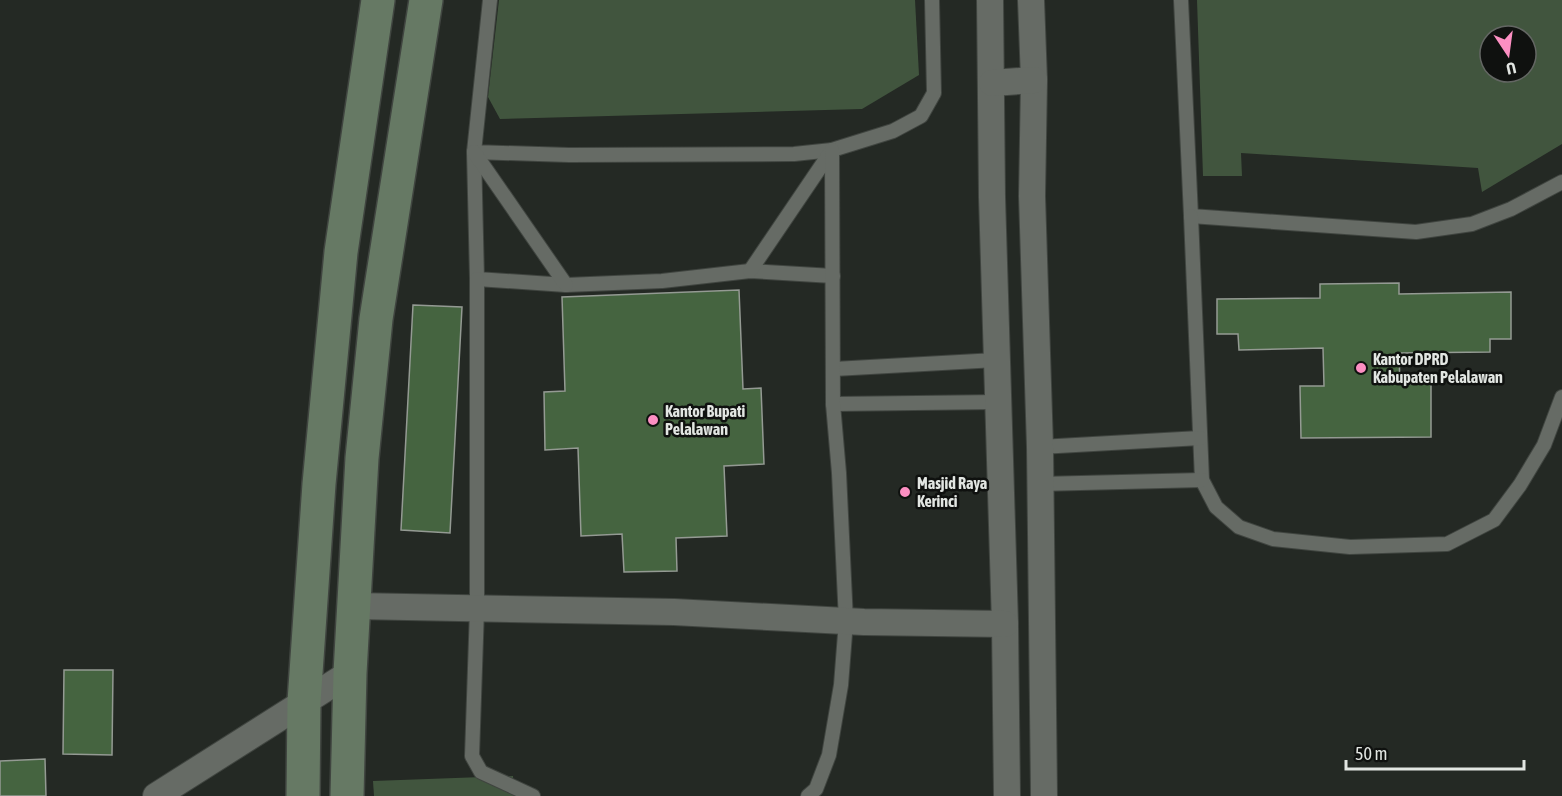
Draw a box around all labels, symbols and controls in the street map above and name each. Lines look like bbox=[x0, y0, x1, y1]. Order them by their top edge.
north arrow bbox=[1478, 24, 1538, 84]
text: U bbox=[1505, 59, 1518, 78]
place label: Kantor DPRD Kabupaten Pelalawan bbox=[1373, 350, 1503, 386]
marker: Kantor DPRD Kabupaten Pelalawan bbox=[1354, 361, 1368, 375]
place label: Kantor Bupati Pelalawan bbox=[665, 402, 746, 438]
marker: Kantor Bupati Pelalawan bbox=[646, 413, 660, 427]
place label: Masjid Raya Kerinci bbox=[917, 474, 987, 510]
marker: Masjid Raya Kerinci bbox=[898, 485, 912, 499]
scale bar bbox=[1346, 733, 1524, 771]
text: 50 m bbox=[1355, 743, 1387, 764]

